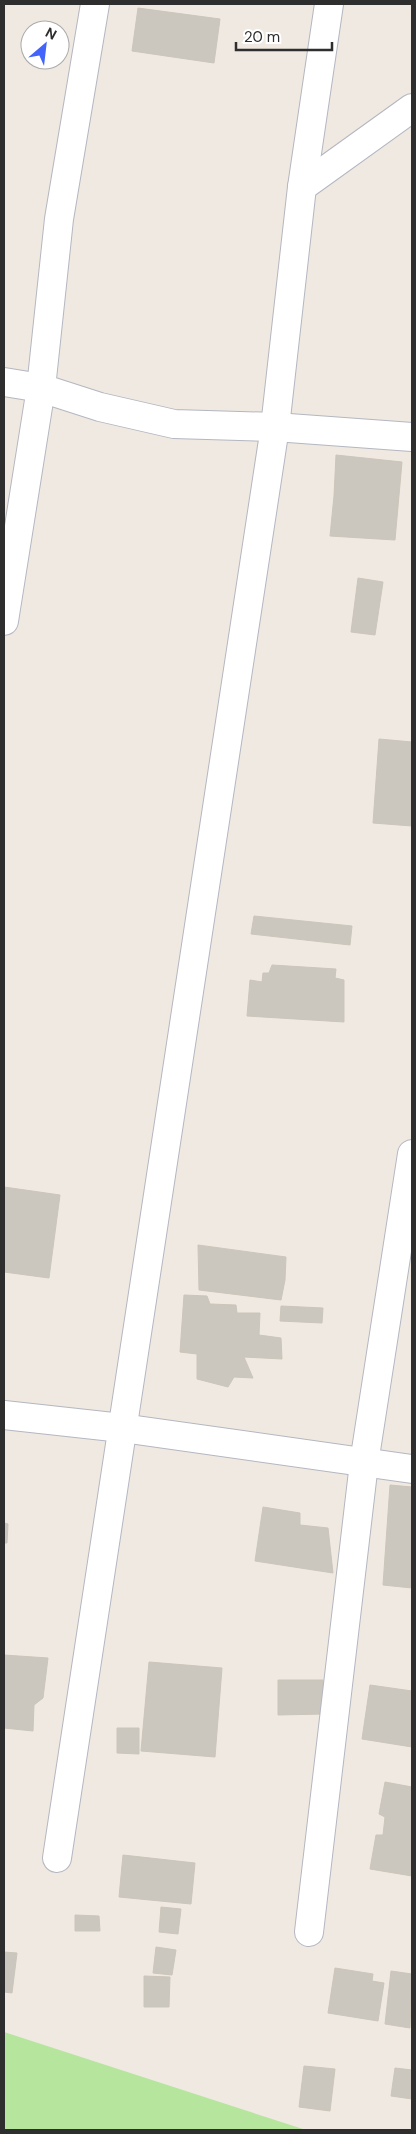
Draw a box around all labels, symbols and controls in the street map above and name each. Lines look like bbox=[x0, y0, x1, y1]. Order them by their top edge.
north arrow bbox=[20, 20, 70, 70]
scale bar bbox=[236, 20, 332, 52]
text: N bbox=[42, 23, 60, 44]
text: 20 m bbox=[244, 27, 280, 47]

